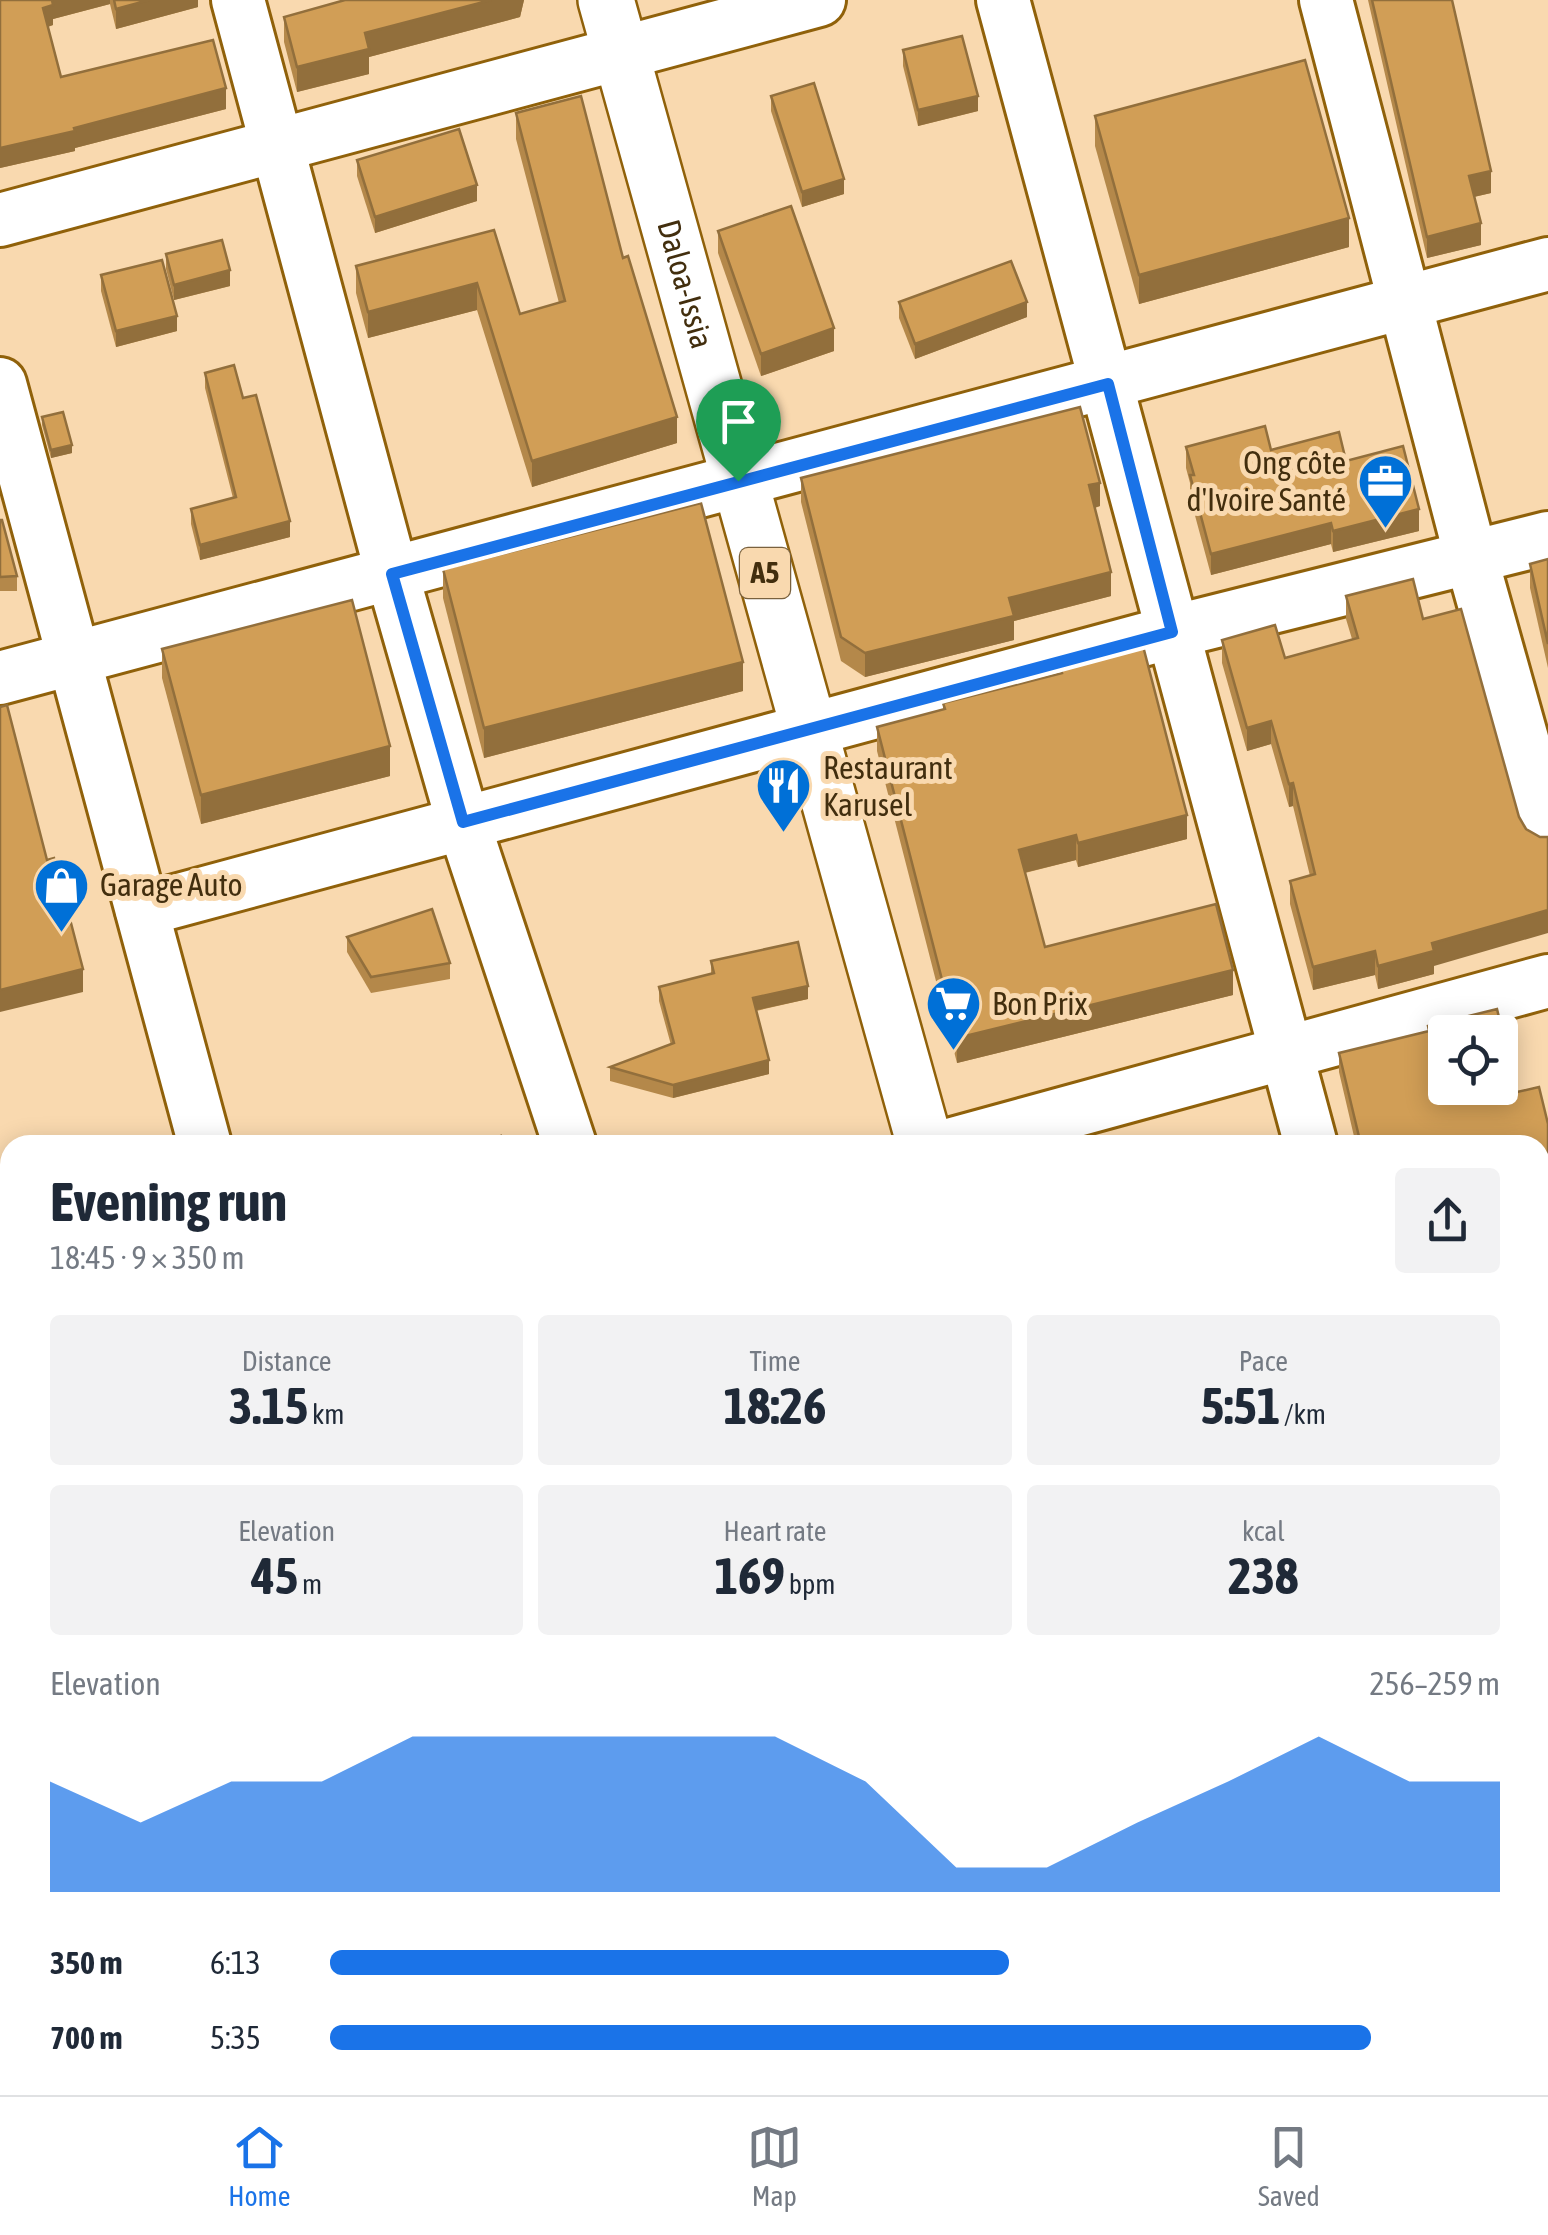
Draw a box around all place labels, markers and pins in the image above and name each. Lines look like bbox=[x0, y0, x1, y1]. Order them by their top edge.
pin bbox=[696, 379, 781, 482]
place label: Ong côte d'Ivoire Santé bbox=[1187, 444, 1346, 518]
office icon: Ong côte d'Ivoire Santé bbox=[1355, 451, 1415, 530]
place label: Restaurant Karusel bbox=[823, 749, 953, 823]
restaurant icon: Restaurant Karusel bbox=[754, 756, 814, 835]
shop icon: Garage Auto bbox=[31, 855, 91, 934]
place label: Garage Auto bbox=[100, 866, 243, 903]
supermarket icon: Bon Prix bbox=[923, 974, 983, 1053]
place label: Bon Prix bbox=[992, 985, 1088, 1022]

